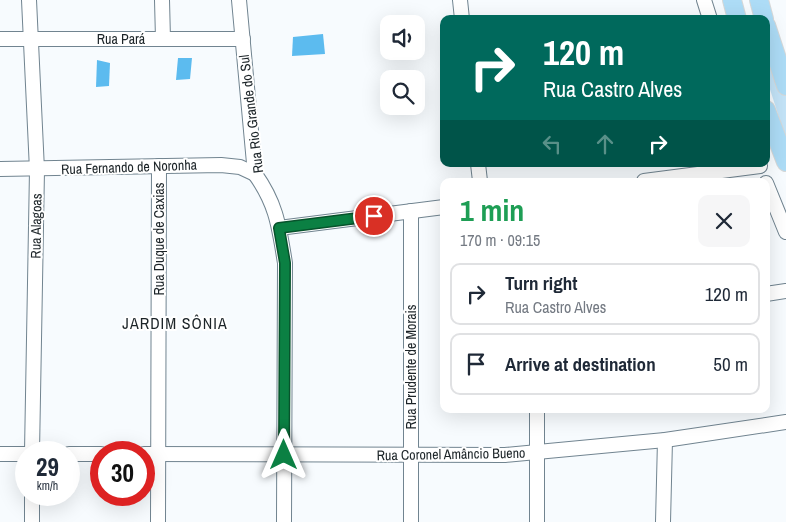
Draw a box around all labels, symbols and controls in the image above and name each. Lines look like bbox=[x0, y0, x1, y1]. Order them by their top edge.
map controls bbox=[380, 15, 425, 115]
button: sound bbox=[380, 15, 425, 60]
text: 120 m bbox=[543, 29, 624, 76]
street label: Rua Pará bbox=[97, 30, 146, 48]
icon: right bbox=[460, 35, 525, 100]
street label: Rua Rio Grande do Sul bbox=[235, 54, 267, 174]
button: search bbox=[380, 70, 425, 115]
text: Rua Castro Alves bbox=[543, 74, 682, 104]
icon: left bbox=[538, 130, 566, 158]
icon: ahead bbox=[591, 130, 619, 158]
icon: right bbox=[644, 130, 672, 158]
street label: Rua Fernando de Noronha bbox=[61, 156, 198, 178]
street label: Rua Duque de Caxias bbox=[150, 182, 168, 295]
text: 1 min bbox=[460, 190, 524, 230]
street label: Rua Alagoas bbox=[26, 193, 46, 259]
pin bbox=[353, 195, 395, 237]
button: close bbox=[698, 195, 750, 247]
icon: arrive bbox=[360, 202, 388, 230]
text: 170 m · 09:15 bbox=[460, 229, 540, 251]
text: Turn right bbox=[505, 270, 577, 296]
icon: right bbox=[462, 280, 490, 308]
text: 120 m bbox=[705, 281, 748, 307]
text: Rua Castro Alves bbox=[505, 296, 606, 318]
street label: Rua Prudente de Morais bbox=[402, 304, 420, 430]
district label: JARDIM SÔNIA bbox=[122, 312, 228, 334]
icon: arrive bbox=[462, 350, 490, 378]
text: Arrive at destination bbox=[505, 351, 656, 377]
text: 50 m bbox=[713, 351, 748, 377]
position arrow bbox=[257, 428, 309, 480]
speed limit sign: 30 bbox=[90, 441, 155, 506]
street label: Rua Coronel Amâncio Bueno bbox=[377, 444, 525, 464]
text: 29 bbox=[36, 450, 59, 484]
text: km/h bbox=[37, 478, 58, 494]

